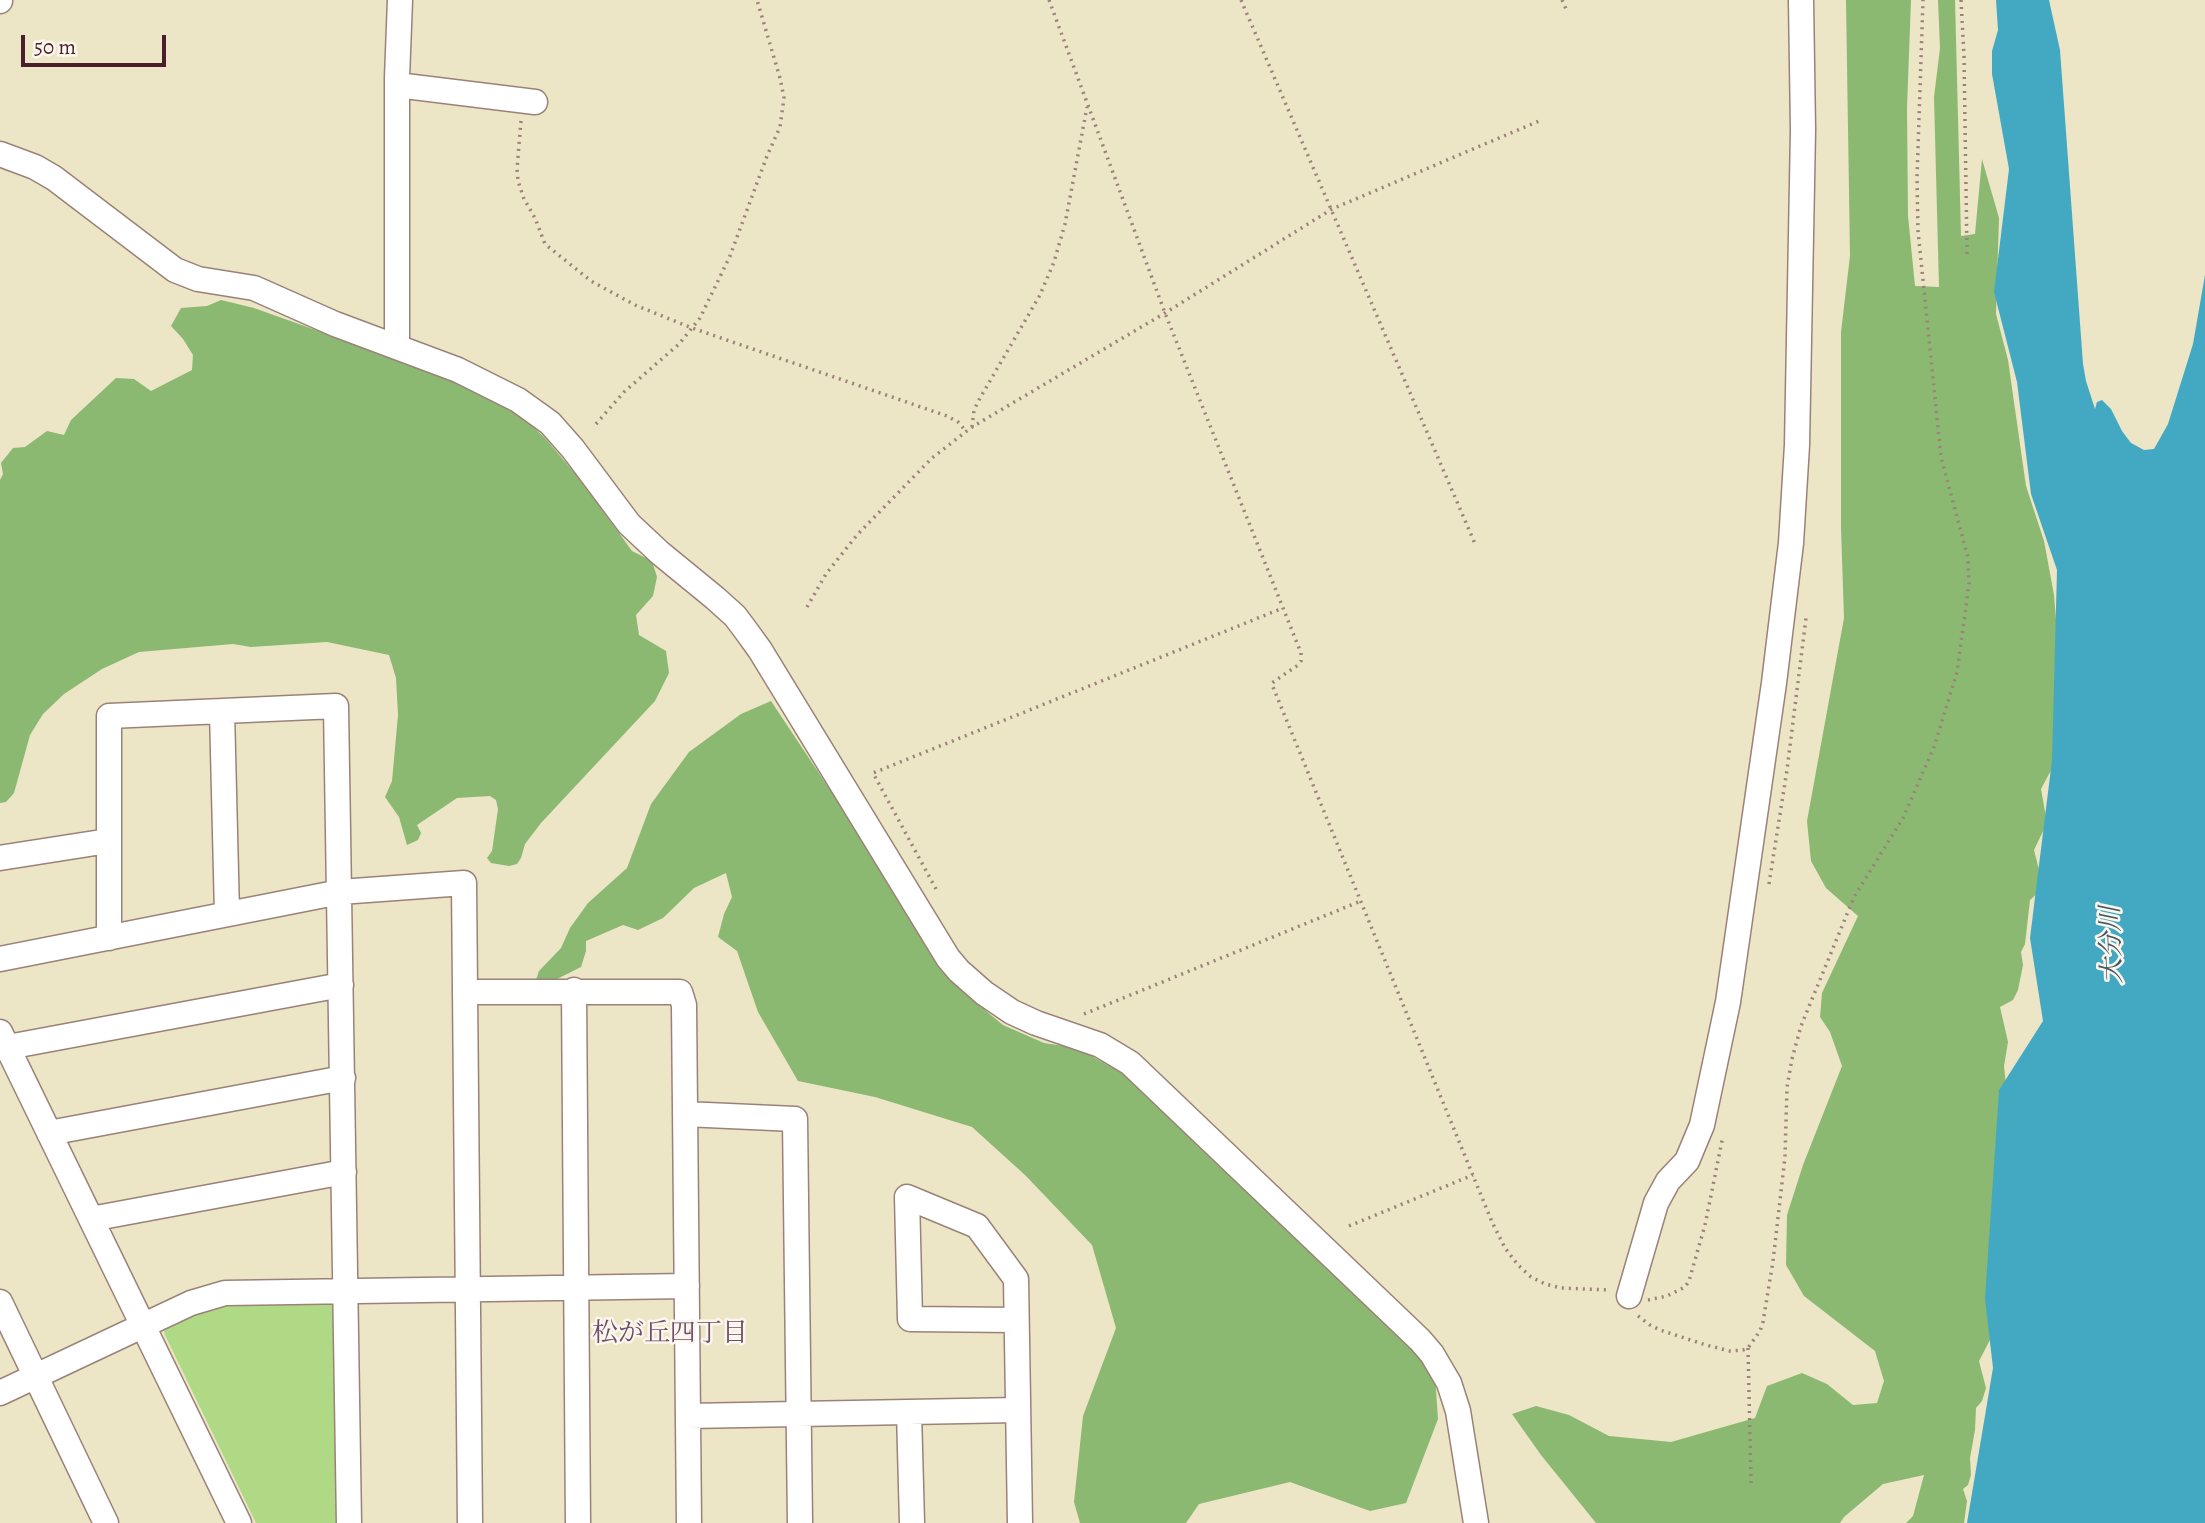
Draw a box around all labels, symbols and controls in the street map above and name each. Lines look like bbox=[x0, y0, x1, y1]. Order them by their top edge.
scale bar bbox=[24, 21, 170, 65]
text: 50 m bbox=[34, 33, 76, 61]
water label: 大分川 bbox=[2096, 905, 2130, 985]
district label: 松が丘四丁目 bbox=[592, 1319, 748, 1351]

